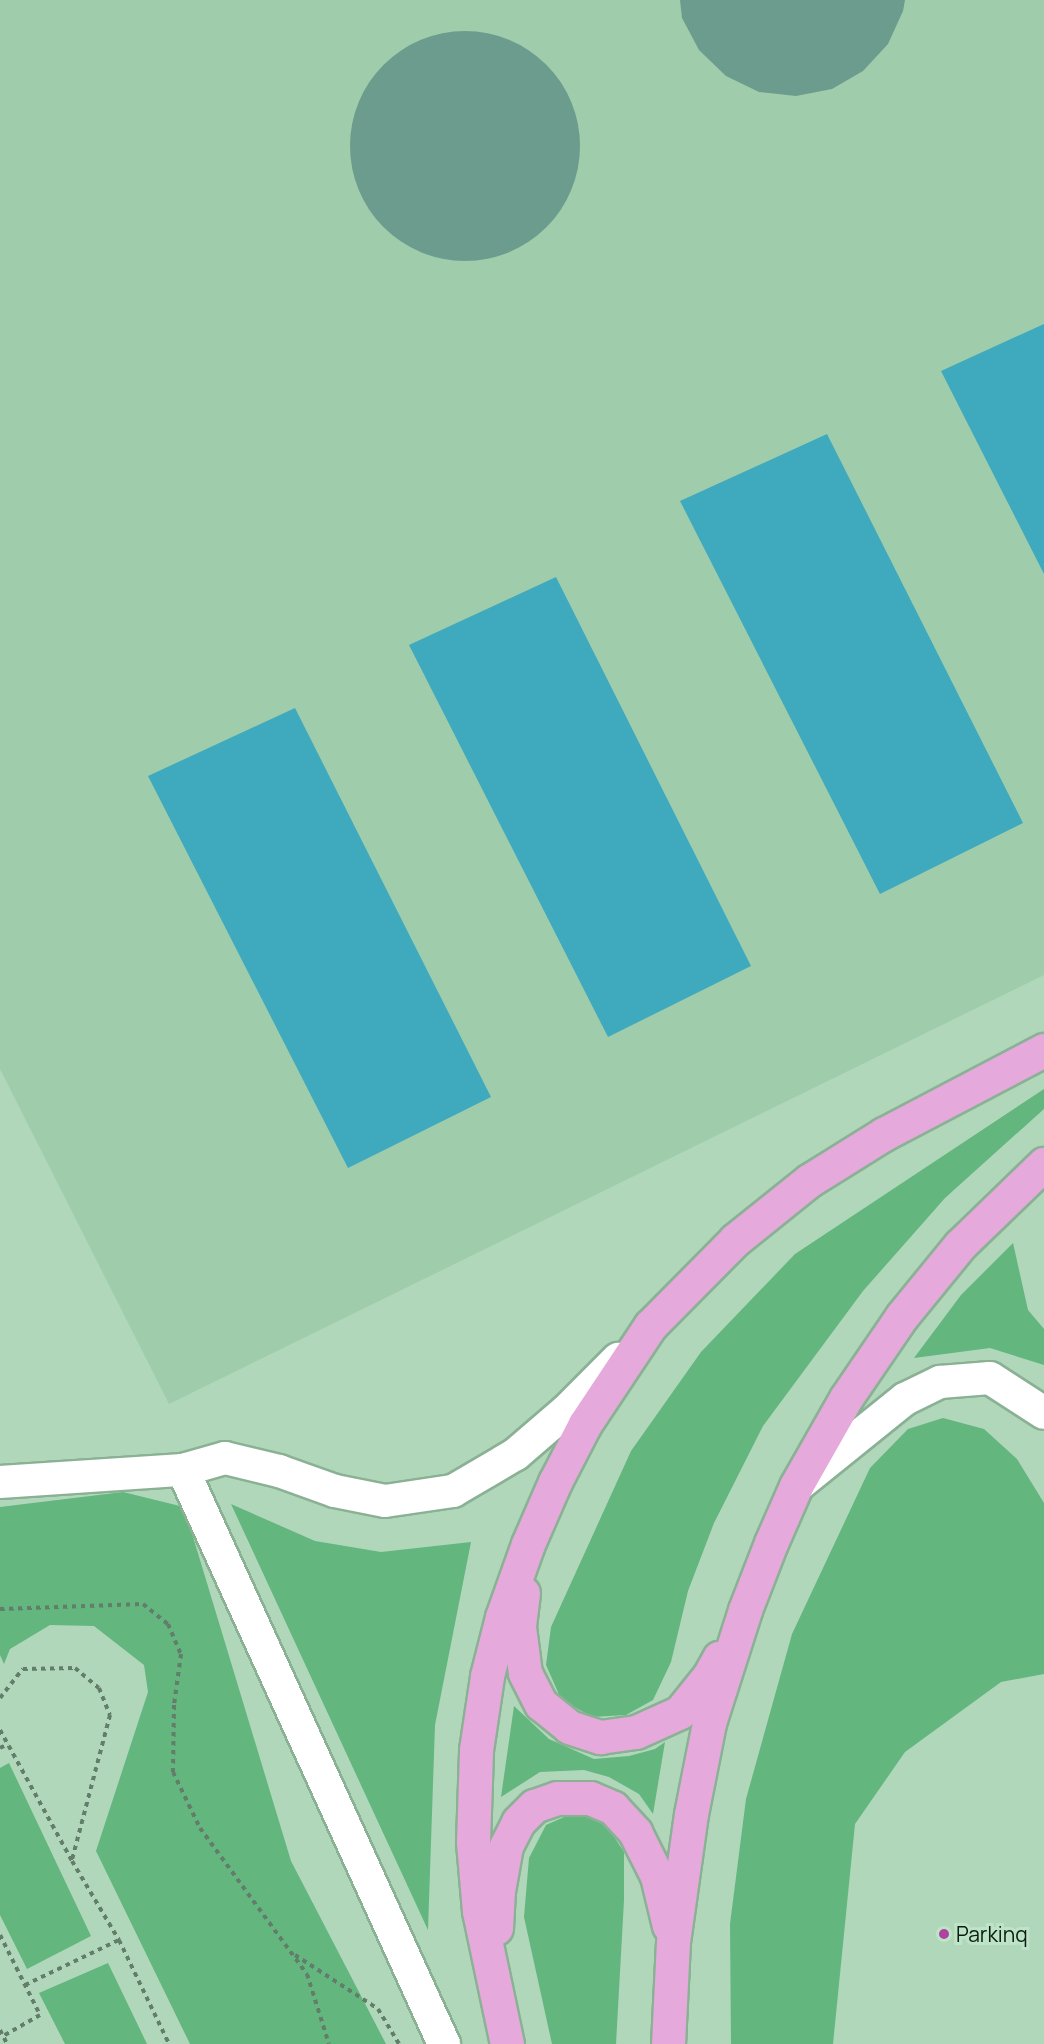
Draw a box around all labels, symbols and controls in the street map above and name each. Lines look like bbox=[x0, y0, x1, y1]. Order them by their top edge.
place label: Parkinq bbox=[956, 1921, 1028, 1947]
marker: Parkinq bbox=[937, 1927, 951, 1941]

